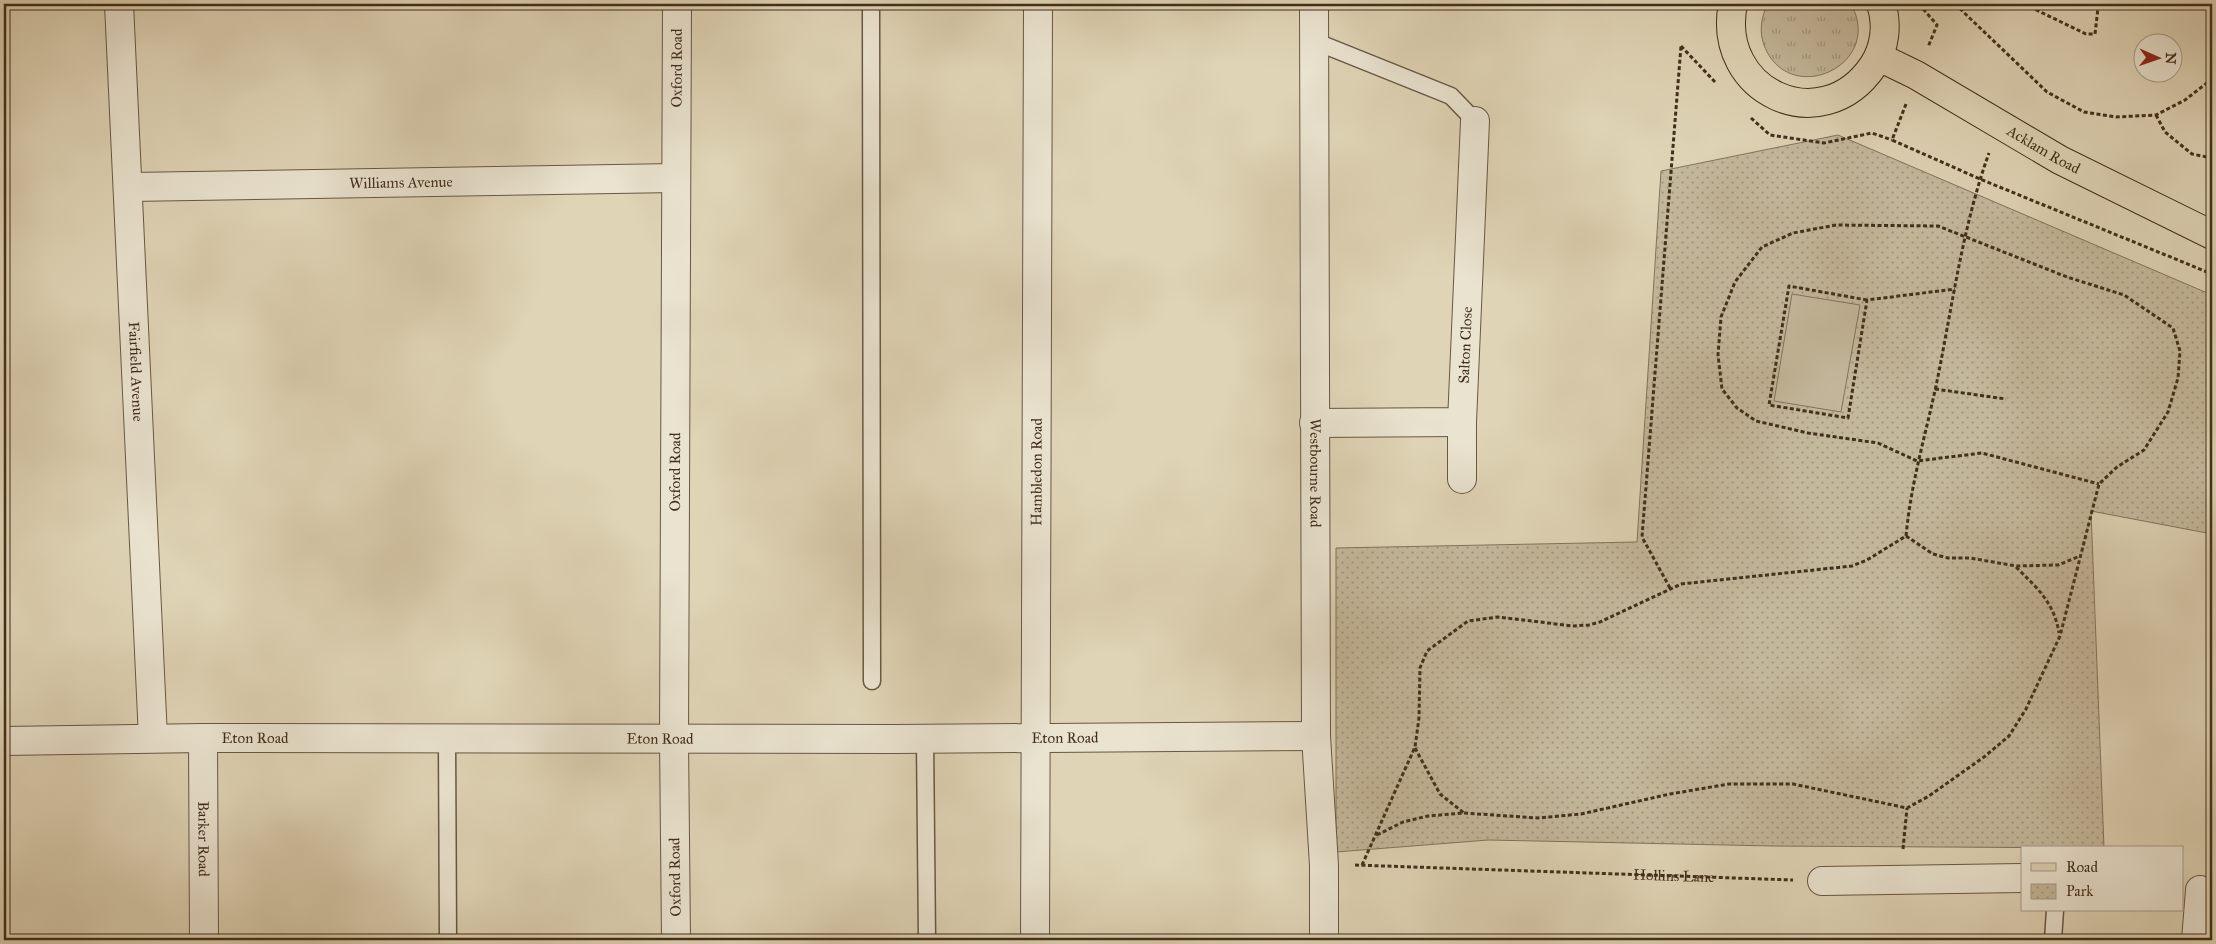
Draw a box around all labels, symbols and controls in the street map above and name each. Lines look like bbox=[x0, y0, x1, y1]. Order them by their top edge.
street label: Oxford Road bbox=[668, 28, 686, 108]
north arrow bbox=[2134, 32, 2184, 82]
text: N bbox=[2162, 52, 2179, 65]
street label: Acklam Road bbox=[2003, 121, 2084, 178]
street label: Williams Avenue bbox=[349, 173, 453, 192]
street label: Salton Close bbox=[1455, 306, 1476, 384]
street label: Fairfield Avenue bbox=[125, 321, 147, 422]
street label: Hambledon Road bbox=[1027, 418, 1046, 526]
street label: Westbourne Road bbox=[1306, 419, 1324, 528]
street label: Oxford Road bbox=[666, 432, 684, 512]
street label: Eton Road bbox=[221, 729, 289, 747]
street label: Eton Road bbox=[1031, 729, 1099, 747]
street label: Eton Road bbox=[626, 730, 694, 748]
street label: Barker Road bbox=[194, 801, 213, 877]
street label: Oxford Road bbox=[665, 837, 685, 917]
legend bbox=[2021, 846, 2184, 912]
text: Road bbox=[2066, 858, 2098, 876]
street label: Hollins Lane bbox=[1633, 866, 1715, 886]
text: Park bbox=[2066, 882, 2093, 900]

